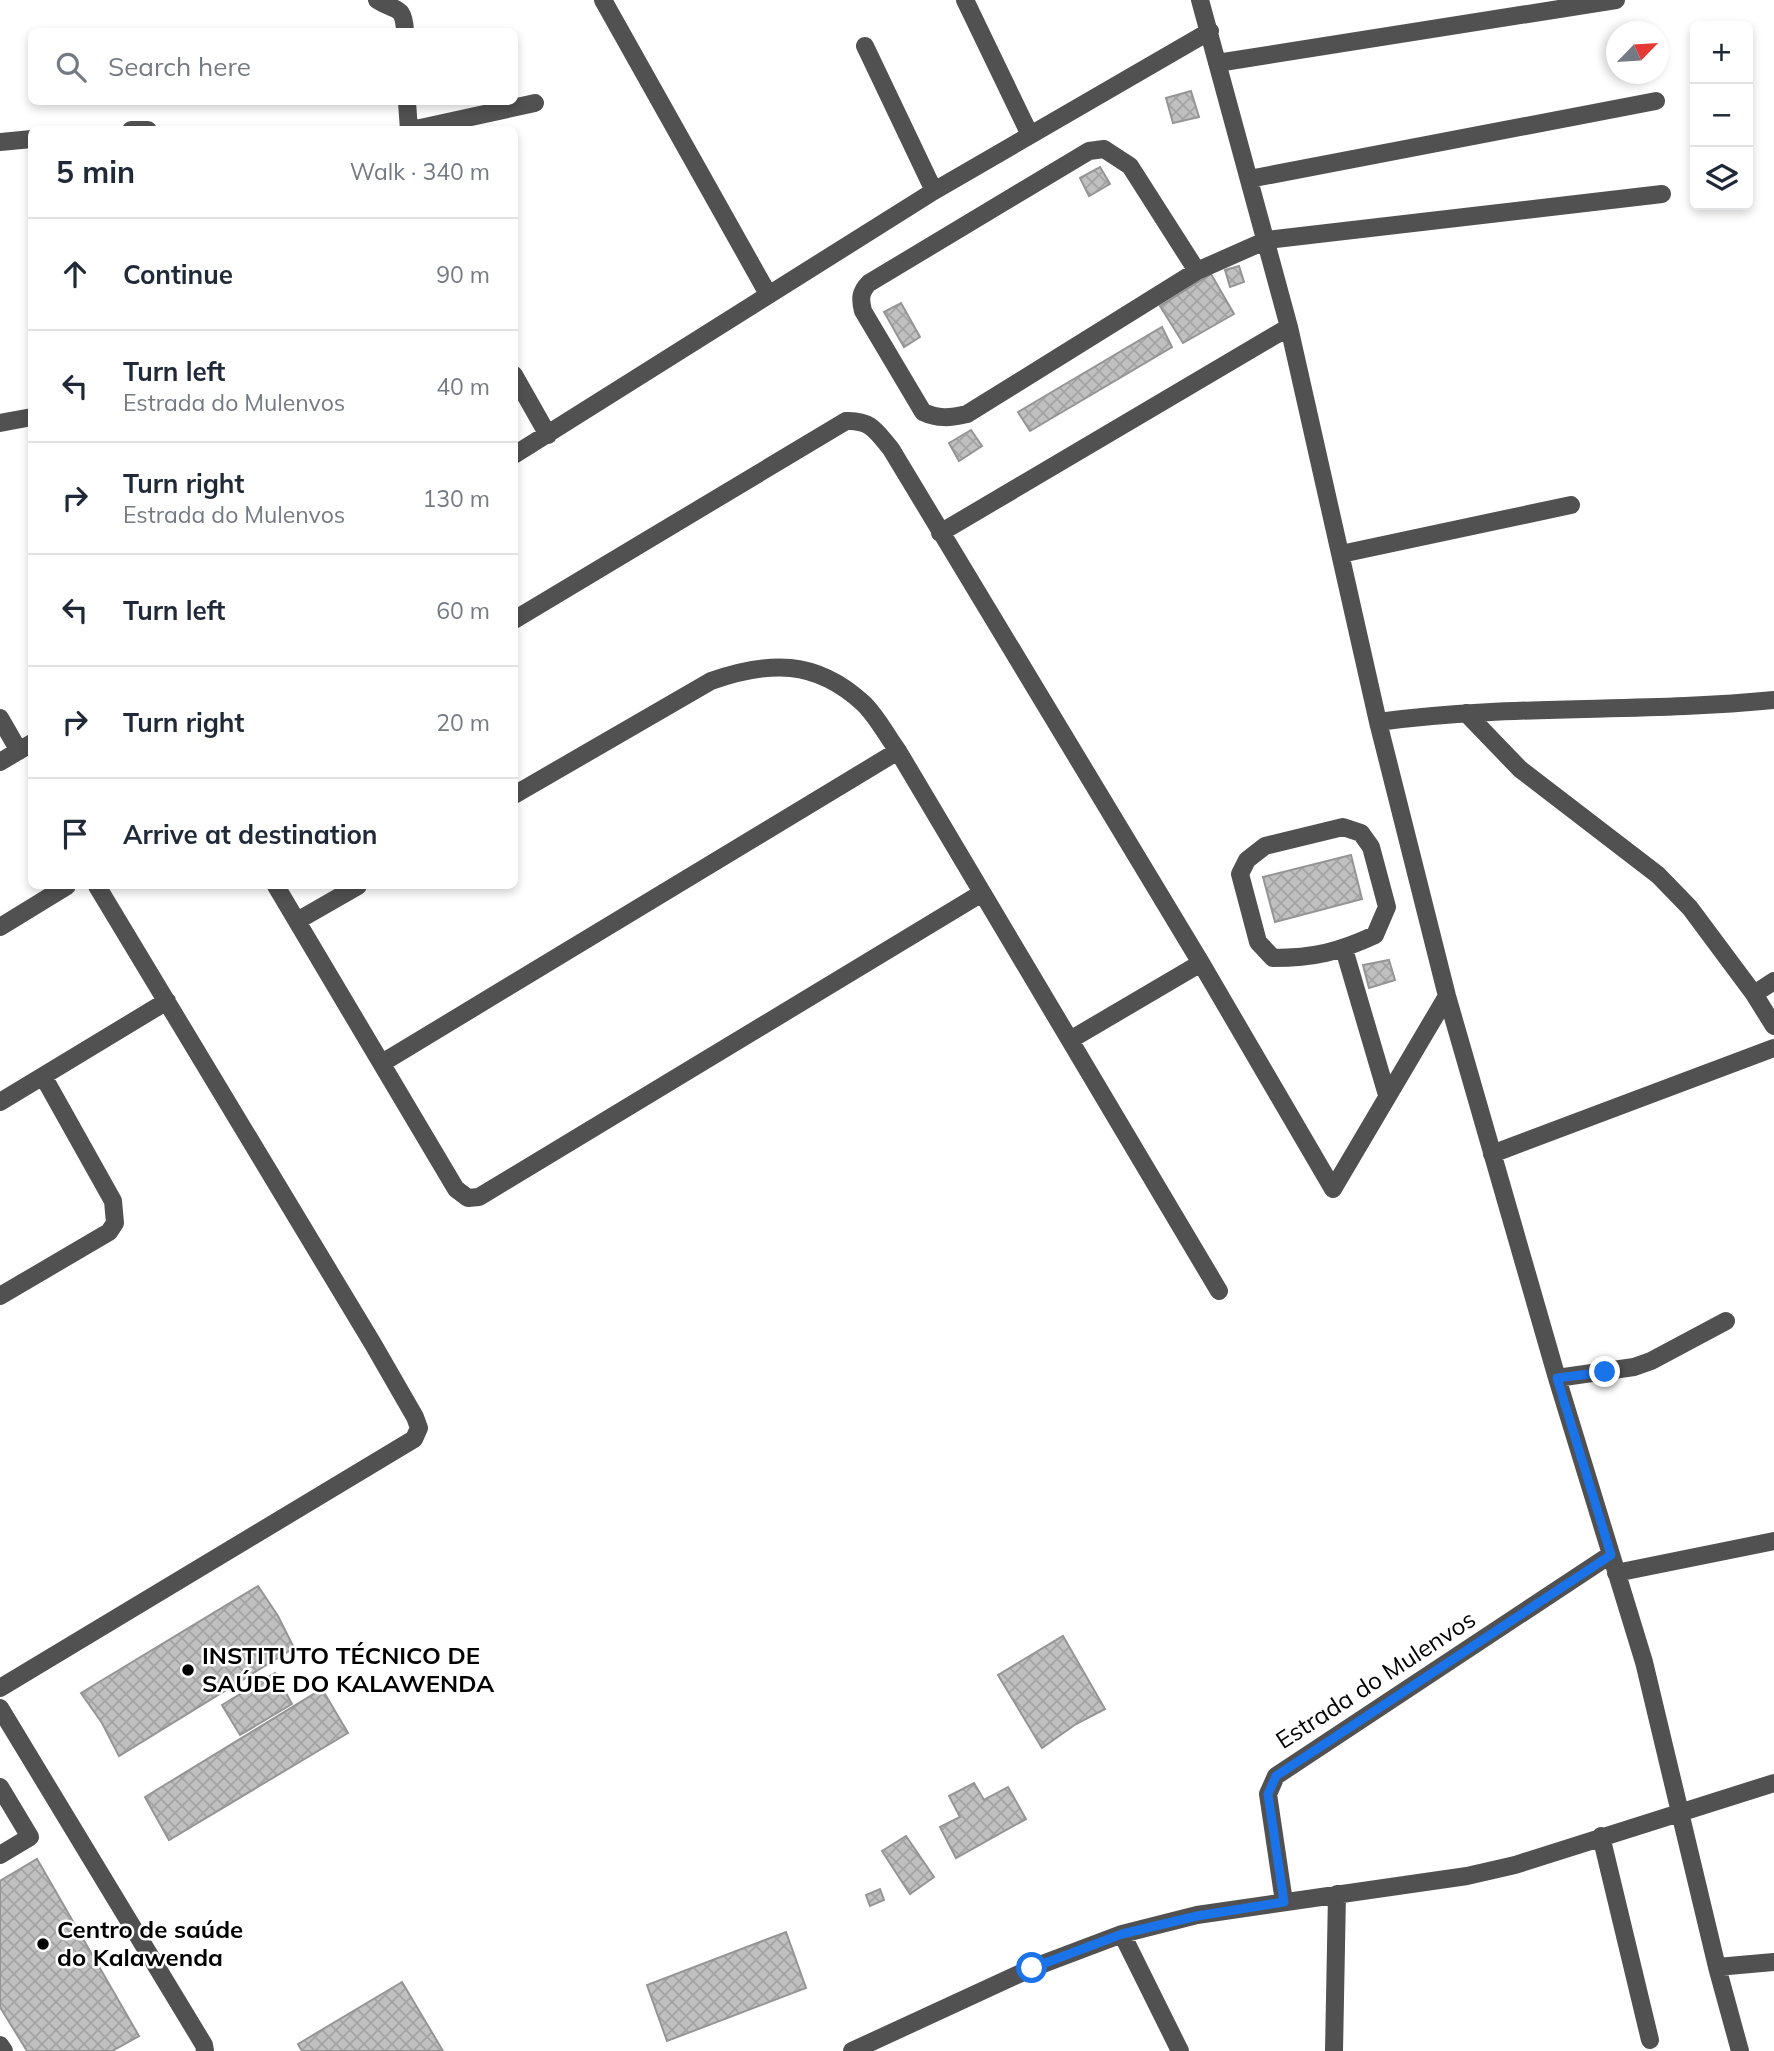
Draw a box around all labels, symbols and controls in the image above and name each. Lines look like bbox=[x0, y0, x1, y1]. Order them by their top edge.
north arrow bbox=[1606, 21, 1669, 84]
map controls bbox=[1690, 21, 1753, 210]
button: + bbox=[1690, 21, 1753, 84]
search box bbox=[28, 28, 518, 105]
icon: search bbox=[52, 48, 90, 86]
text: Search here bbox=[108, 50, 251, 83]
button: − bbox=[1690, 84, 1753, 147]
button: layers bbox=[1690, 147, 1753, 210]
text: 5 min bbox=[56, 153, 135, 191]
text: Walk · 340 m bbox=[350, 157, 490, 186]
icon: ahead bbox=[56, 255, 94, 293]
text: Continue bbox=[123, 258, 233, 291]
text: 90 m bbox=[436, 260, 490, 289]
text: Turn left bbox=[123, 355, 225, 388]
icon: left bbox=[56, 367, 94, 405]
text: 40 m bbox=[436, 372, 490, 401]
text: Estrada do Mulenvos bbox=[123, 388, 345, 417]
text: Turn right bbox=[123, 467, 244, 500]
icon: right bbox=[56, 479, 94, 517]
text: 130 m bbox=[422, 484, 490, 513]
text: Estrada do Mulenvos bbox=[123, 500, 345, 529]
icon: left bbox=[56, 591, 94, 629]
text: Turn left bbox=[123, 594, 225, 627]
text: 60 m bbox=[436, 596, 490, 625]
icon: right bbox=[56, 703, 94, 741]
text: Turn right bbox=[123, 706, 244, 739]
text: 20 m bbox=[436, 708, 490, 737]
icon: arrive bbox=[56, 815, 94, 853]
text: Arrive at destination bbox=[123, 818, 378, 851]
route end bbox=[1589, 1356, 1620, 1387]
street label: Estrada do Mulenvos bbox=[1270, 1603, 1481, 1755]
place label: INSTITUTO TÉCNICO DE SAÚDE DO KALAWENDA bbox=[202, 1640, 494, 1698]
marker: INSTITUTO TÉCNICO DE SAÚDE DO KALAWENDA bbox=[180, 1662, 196, 1678]
place label: Centro de saúde do Kalawenda bbox=[57, 1914, 243, 1972]
marker: Centro de saúde do Kalawenda bbox=[35, 1936, 51, 1952]
route start bbox=[1016, 1952, 1047, 1983]

